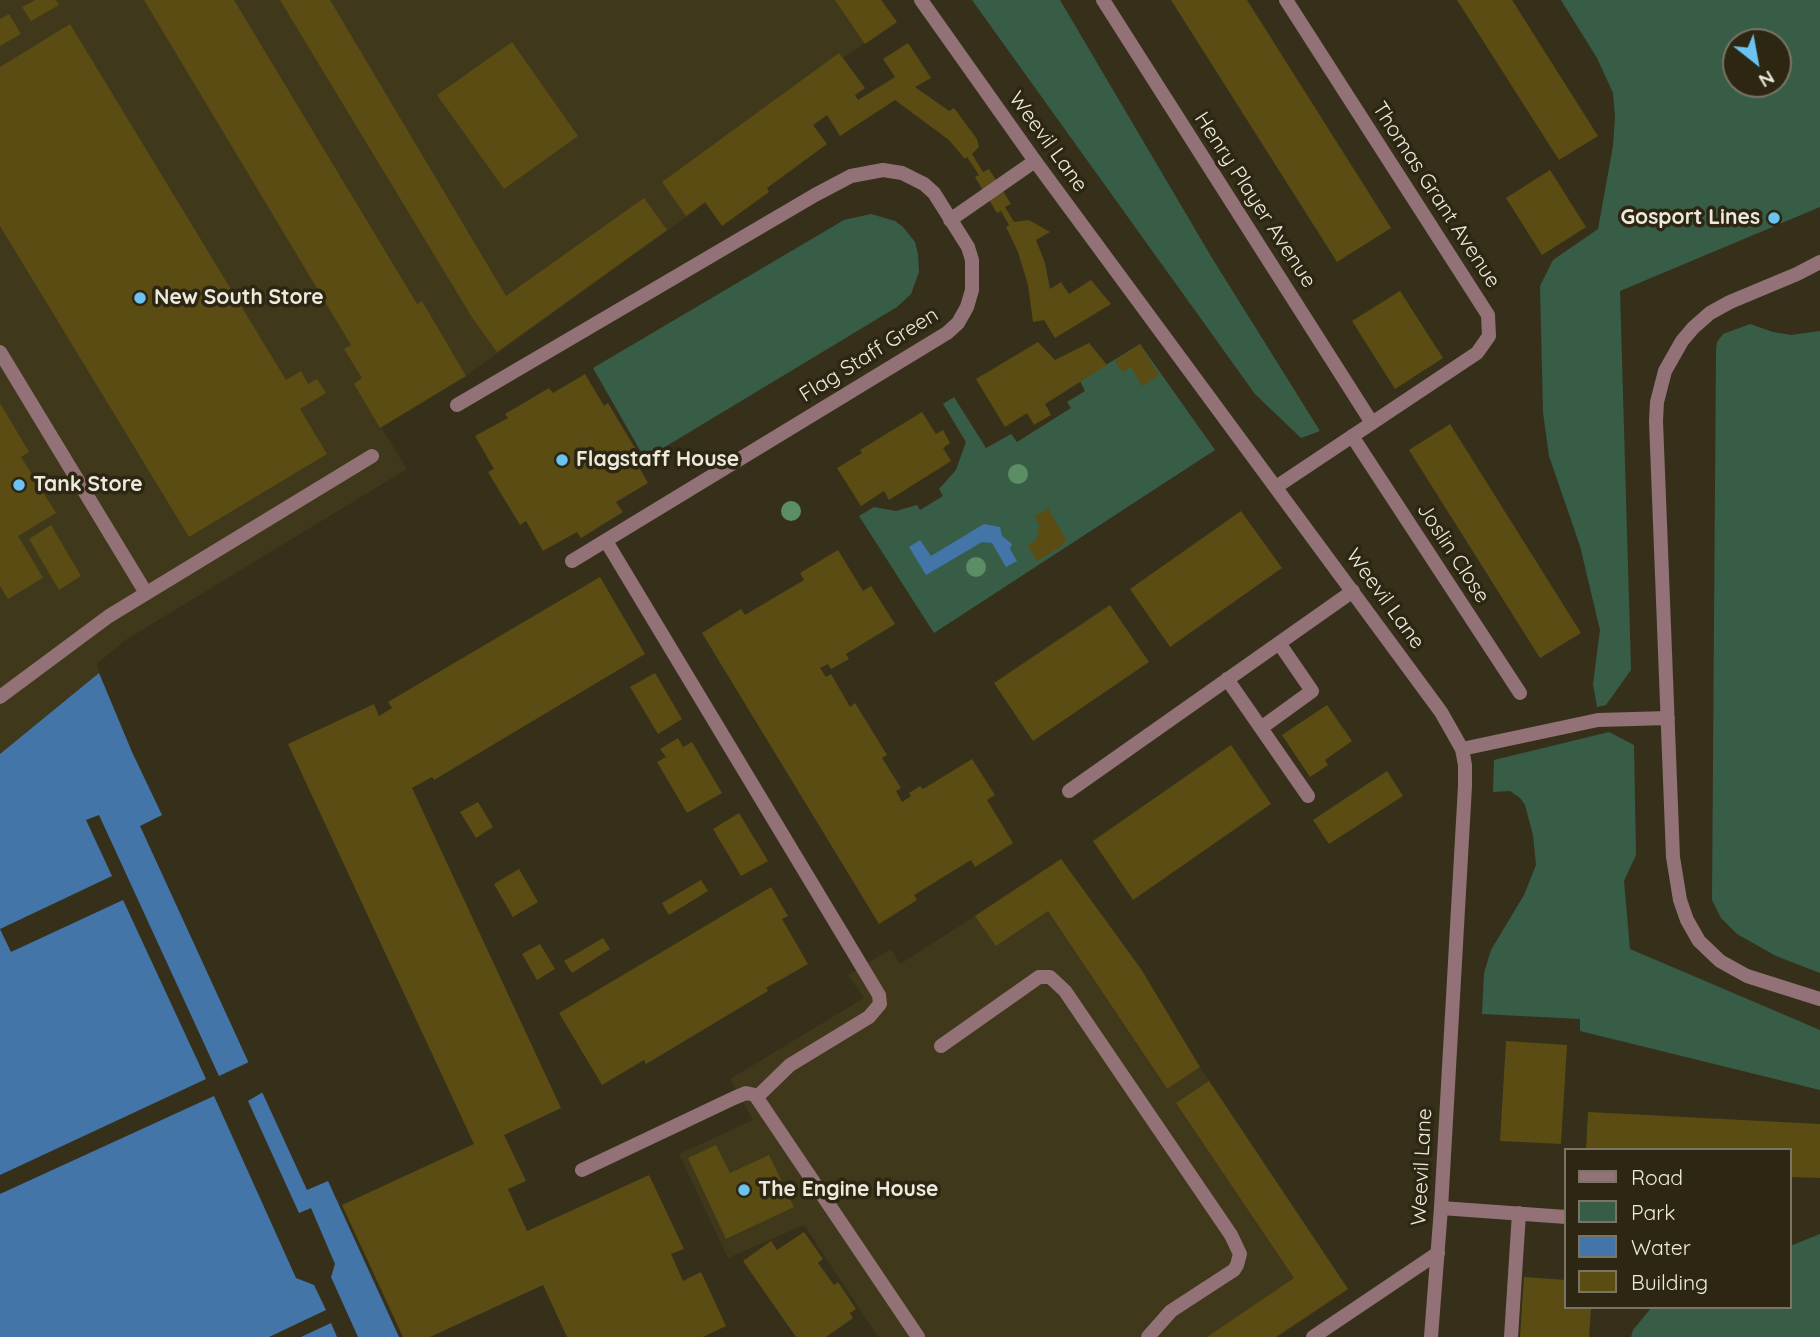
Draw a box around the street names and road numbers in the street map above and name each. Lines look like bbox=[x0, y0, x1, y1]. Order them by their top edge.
street label: Weevil Lane bbox=[1003, 87, 1093, 197]
street label: Thomas Grant Avenue bbox=[1366, 97, 1506, 293]
street label: Henry Player Avenue bbox=[1189, 107, 1321, 293]
street label: Flag Staff Green bbox=[795, 302, 943, 408]
street label: Joslin Close bbox=[1411, 498, 1495, 608]
street label: Weevil Lane bbox=[1340, 544, 1430, 654]
street label: Weevil Lane bbox=[1406, 1108, 1438, 1226]

